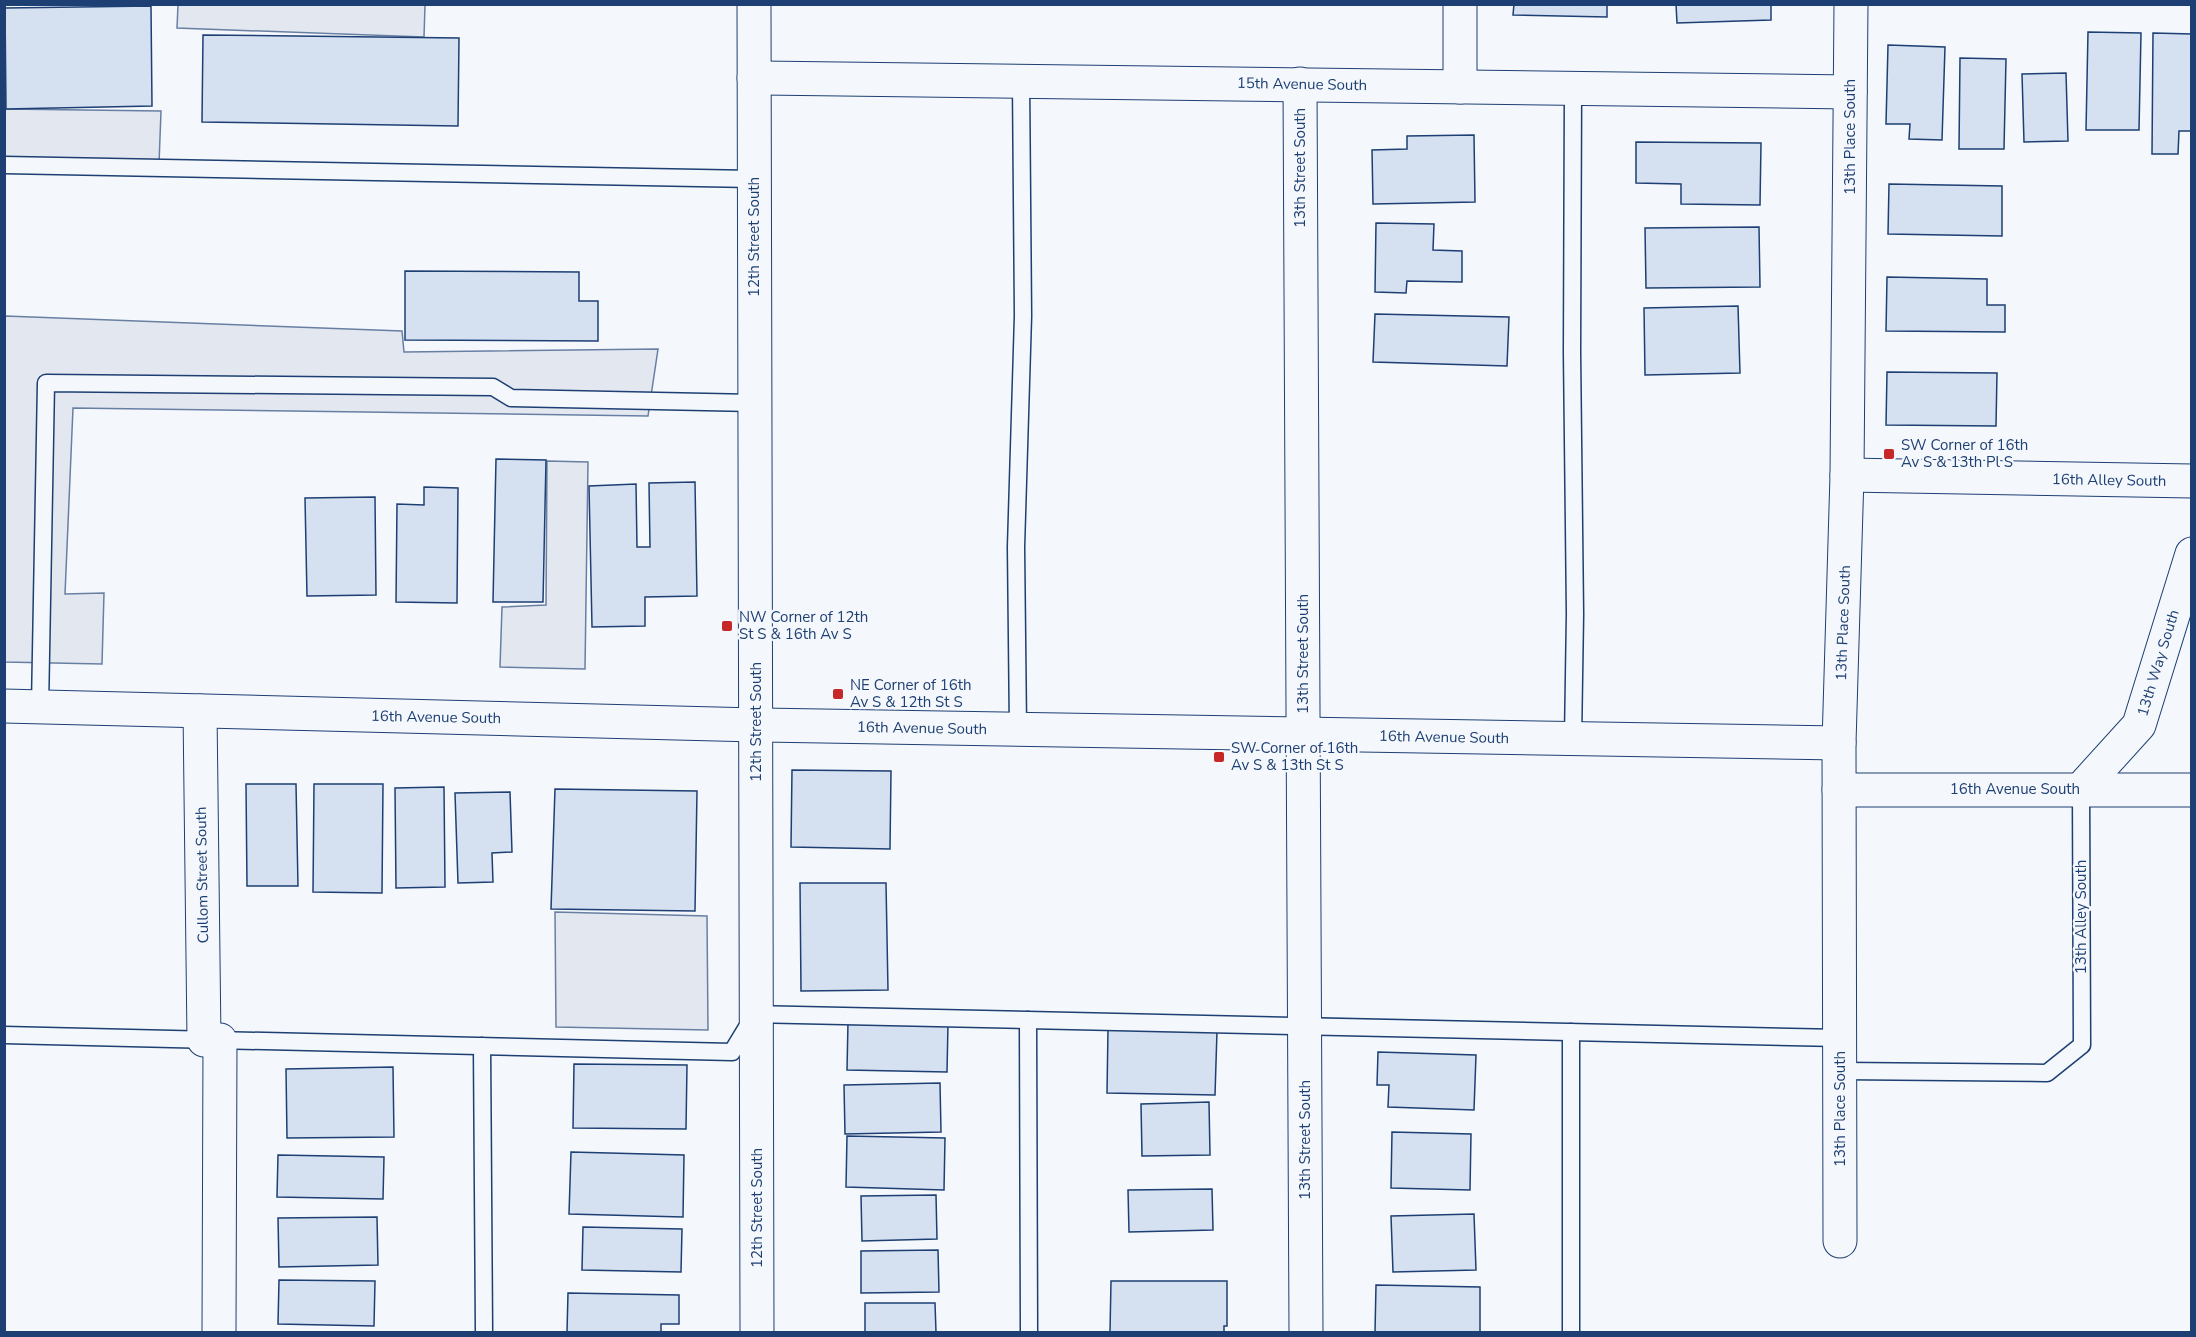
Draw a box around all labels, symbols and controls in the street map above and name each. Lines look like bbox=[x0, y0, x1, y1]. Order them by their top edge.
street label: 15th Avenue South bbox=[1237, 73, 1367, 95]
street label: 13th Place South bbox=[1840, 79, 1860, 195]
street label: 13th Street South bbox=[1290, 108, 1310, 228]
street label: 12th Street South bbox=[744, 177, 764, 297]
place label: SW Corner of 16th Av S & 13th Pl S bbox=[1901, 435, 2028, 472]
marker: SW Corner of 16th Av S & 13th Pl S bbox=[1882, 447, 1896, 461]
street label: 16th Alley South bbox=[2052, 469, 2166, 491]
street label: 13th Place South bbox=[1831, 565, 1855, 681]
street label: 13th Street South bbox=[1293, 594, 1313, 714]
place label: NW Corner of 12th St S & 16th Av S bbox=[739, 607, 868, 644]
street label: 13th Way South bbox=[2132, 607, 2184, 719]
marker: NW Corner of 12th St S & 16th Av S bbox=[720, 619, 734, 633]
street label: 12th Street South bbox=[746, 662, 766, 782]
place label: NE Corner of 16th Av S & 12th St S bbox=[850, 675, 972, 712]
marker: NE Corner of 16th Av S & 12th St S bbox=[831, 687, 845, 701]
street label: 16th Avenue South bbox=[371, 706, 501, 728]
street label: 16th Avenue South bbox=[857, 717, 987, 739]
street label: 16th Avenue South bbox=[1379, 726, 1509, 748]
place label: SW Corner of 16th Av S & 13th St S bbox=[1231, 738, 1358, 775]
marker: SW Corner of 16th Av S & 13th St S bbox=[1212, 750, 1226, 764]
street label: 16th Avenue South bbox=[1950, 779, 2080, 799]
street label: Cullom Street South bbox=[191, 806, 213, 944]
street label: 13th Alley South bbox=[2071, 860, 2091, 974]
street label: 13th Place South bbox=[1830, 1051, 1850, 1167]
street label: 13th Street South bbox=[1295, 1080, 1315, 1200]
street label: 12th Street South bbox=[747, 1148, 767, 1268]

